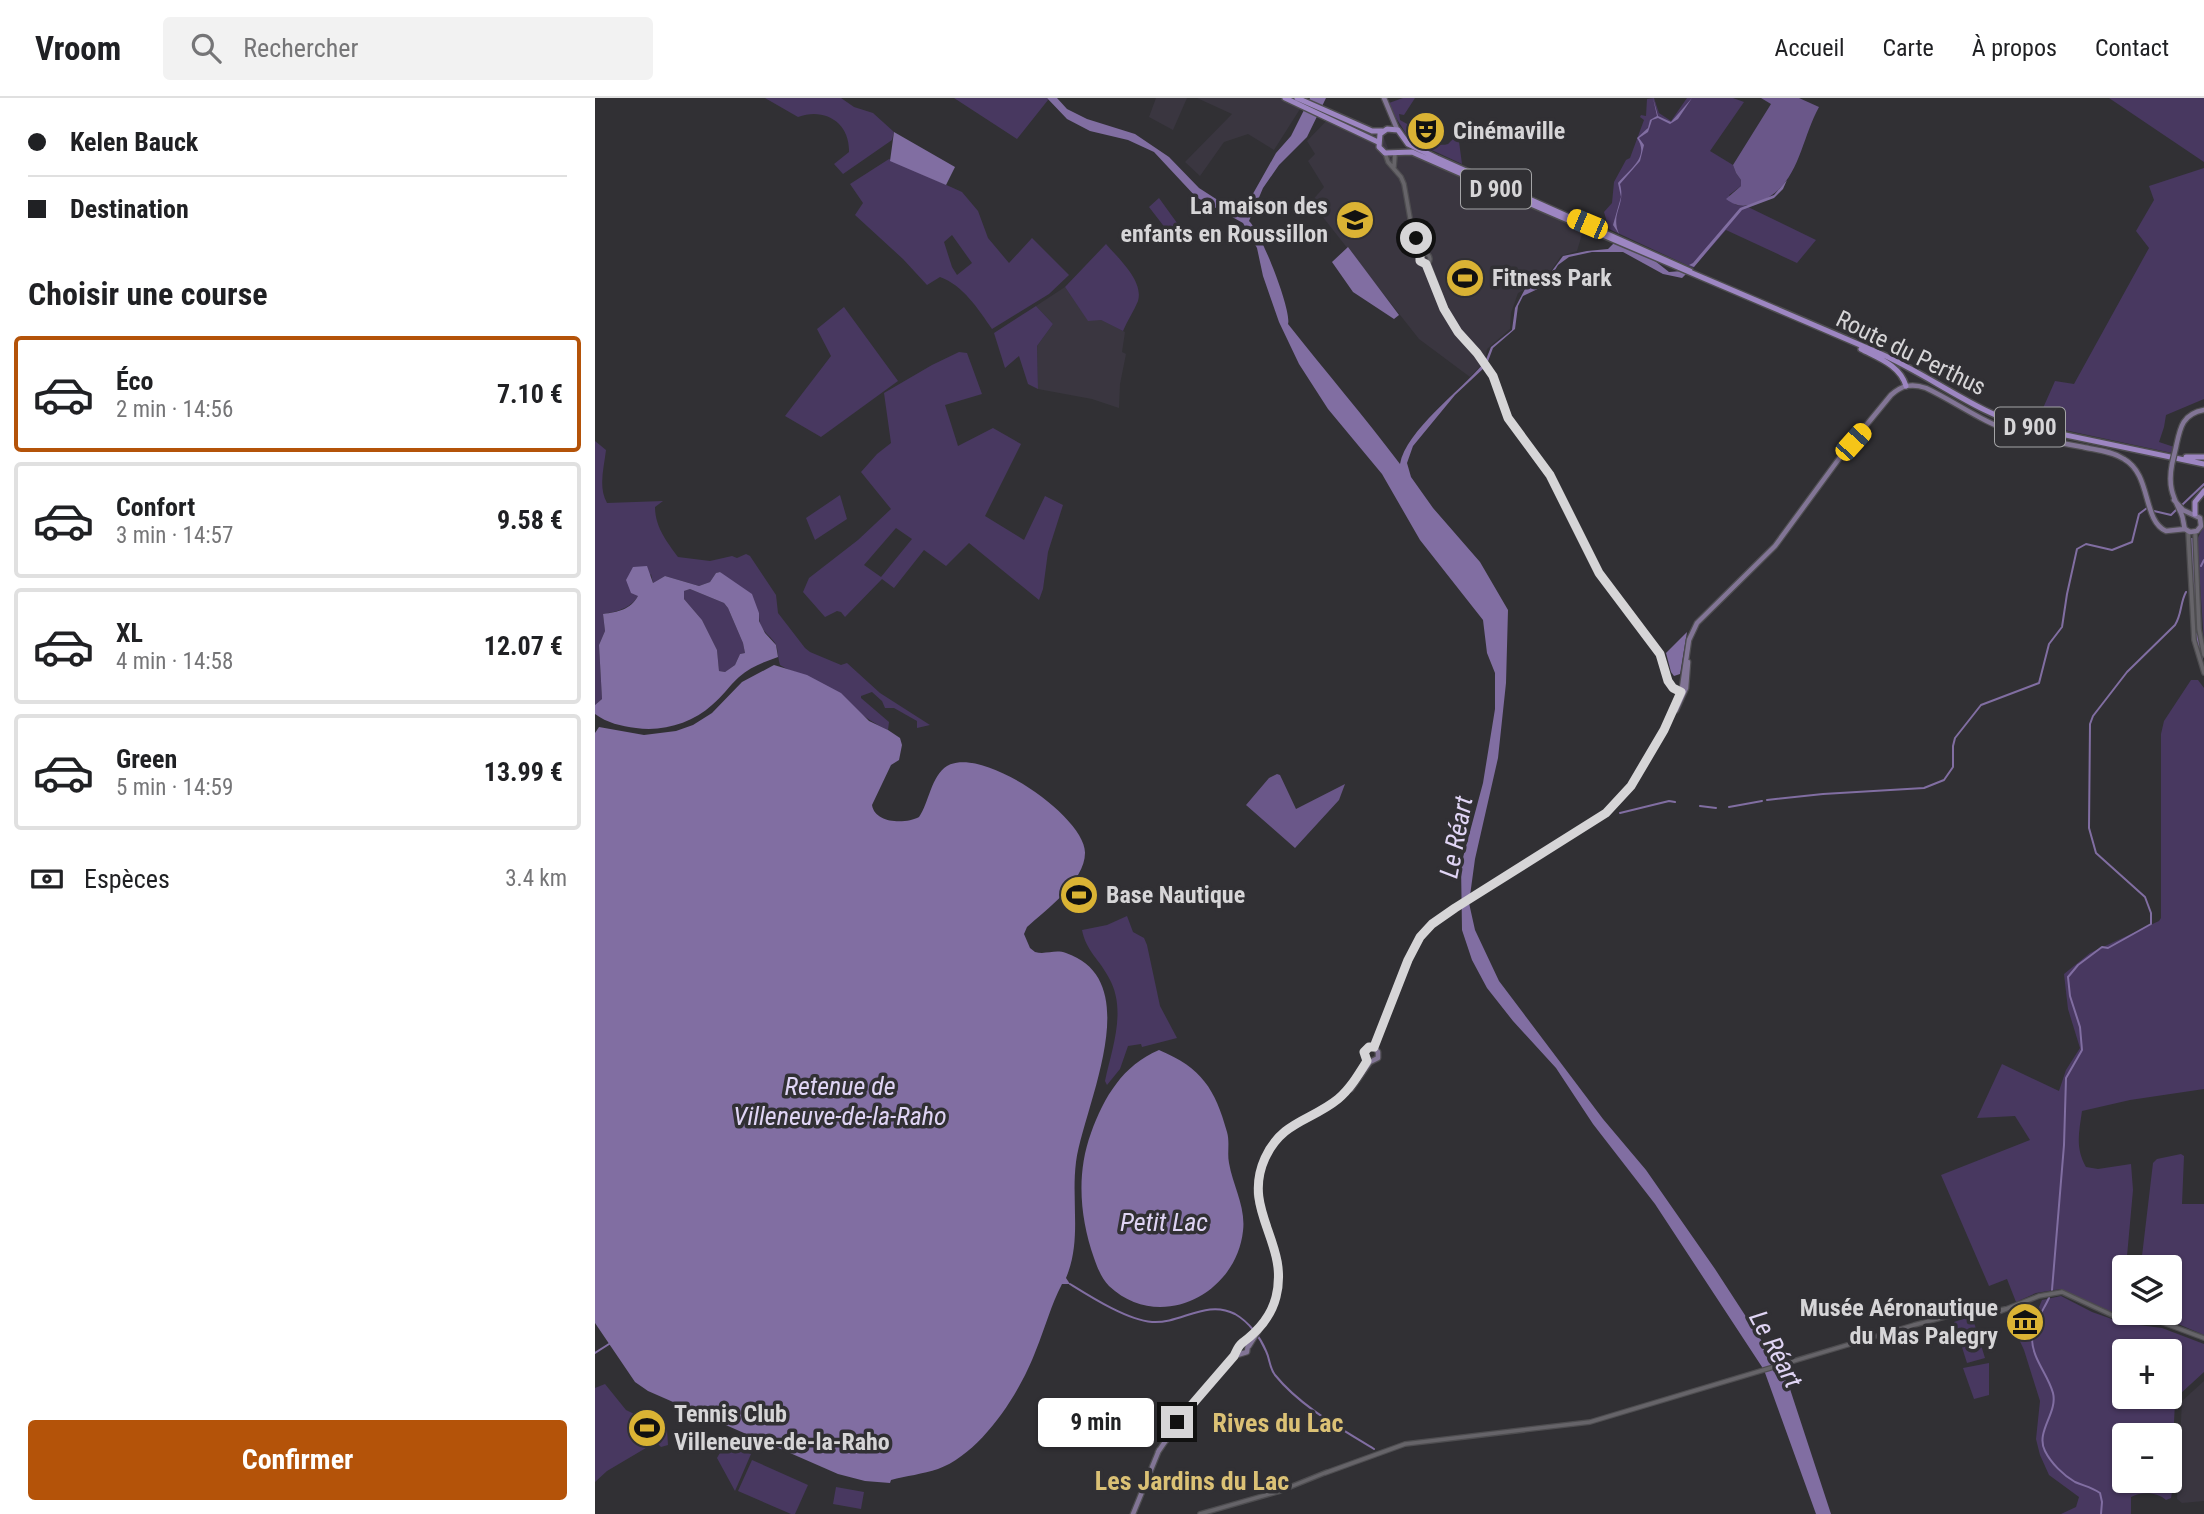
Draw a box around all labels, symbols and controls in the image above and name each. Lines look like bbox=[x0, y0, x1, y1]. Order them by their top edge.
search box bbox=[163, 17, 653, 80]
text: Vroom bbox=[35, 29, 121, 68]
icon: search bbox=[187, 29, 225, 67]
text: Rechercher bbox=[243, 33, 358, 63]
text: Accueil bbox=[1775, 34, 1844, 62]
text: Carte bbox=[1882, 34, 1934, 62]
text: À propos bbox=[1972, 34, 2057, 62]
text: Contact bbox=[2095, 34, 2169, 62]
theatre icon: Cinémaville bbox=[1405, 110, 1447, 152]
place label: Cinémaville bbox=[1453, 117, 1565, 145]
text: Kelen Bauck bbox=[70, 127, 198, 157]
road number: D 900 bbox=[1461, 170, 1531, 208]
place label: La maison des enfants en Roussillon bbox=[1120, 192, 1328, 248]
text: Destination bbox=[70, 194, 189, 224]
school or university icon: La maison des enfants en Roussillon bbox=[1334, 199, 1376, 241]
car bbox=[1564, 206, 1611, 242]
route start bbox=[1400, 222, 1432, 254]
sports icon: Fitness Park bbox=[1444, 257, 1486, 299]
place label: Fitness Park bbox=[1492, 264, 1612, 292]
text: Choisir une course bbox=[28, 275, 268, 313]
street label: Route du Perthus bbox=[1832, 305, 1990, 401]
icon: car bbox=[32, 363, 95, 426]
text: Éco bbox=[116, 366, 153, 396]
text: 7.10 € bbox=[497, 379, 563, 409]
text: 2 min · 14:56 bbox=[116, 396, 233, 423]
road number: D 900 bbox=[1995, 408, 2065, 446]
car bbox=[1832, 419, 1875, 465]
icon: car bbox=[32, 489, 95, 552]
text: Confort bbox=[116, 492, 195, 522]
text: 9.58 € bbox=[497, 505, 563, 535]
text: 3 min · 14:57 bbox=[116, 522, 233, 549]
icon: car bbox=[32, 615, 95, 678]
text: XL bbox=[116, 618, 143, 648]
text: 12.07 € bbox=[484, 631, 563, 661]
text: 4 min · 14:58 bbox=[116, 648, 233, 675]
icon: car bbox=[32, 741, 95, 804]
text: Green bbox=[116, 744, 177, 774]
text: 13.99 € bbox=[484, 757, 563, 787]
text: 5 min · 14:59 bbox=[116, 774, 233, 801]
water label: Le Réart bbox=[1433, 793, 1479, 881]
icon: cash bbox=[28, 860, 66, 898]
text: Espèces bbox=[84, 864, 170, 894]
text: 3.4 km bbox=[505, 865, 567, 892]
sports icon: Base Nautique bbox=[1058, 874, 1100, 916]
place label: Base Nautique bbox=[1106, 881, 1245, 909]
water label: Retenue de Villeneuve-de-la-Raho bbox=[733, 1071, 947, 1131]
water label: Petit Lac bbox=[1120, 1207, 1208, 1237]
map controls bbox=[2112, 1255, 2182, 1493]
button: layers bbox=[2112, 1255, 2182, 1325]
place label: Musée Aéronautique du Mas Palegry bbox=[1800, 1294, 1998, 1350]
museum icon: Musée Aéronautique du Mas Palegry bbox=[2004, 1301, 2046, 1343]
water label: Le Réart bbox=[1743, 1305, 1809, 1393]
button: + bbox=[2112, 1339, 2182, 1409]
callout: 9 min bbox=[1037, 1398, 1153, 1446]
place label: Tennis Club Villeneuve-de-la-Raho bbox=[674, 1400, 890, 1456]
route end bbox=[1161, 1406, 1193, 1438]
sports icon: Tennis Club Villeneuve-de-la-Raho bbox=[626, 1407, 668, 1449]
district label: Rives du Lac bbox=[1213, 1408, 1344, 1438]
text: 9 min bbox=[1070, 1409, 1122, 1436]
button: Confirmer bbox=[28, 1420, 567, 1500]
button: − bbox=[2112, 1423, 2182, 1493]
district label: Les Jardins du Lac bbox=[1095, 1466, 1289, 1496]

